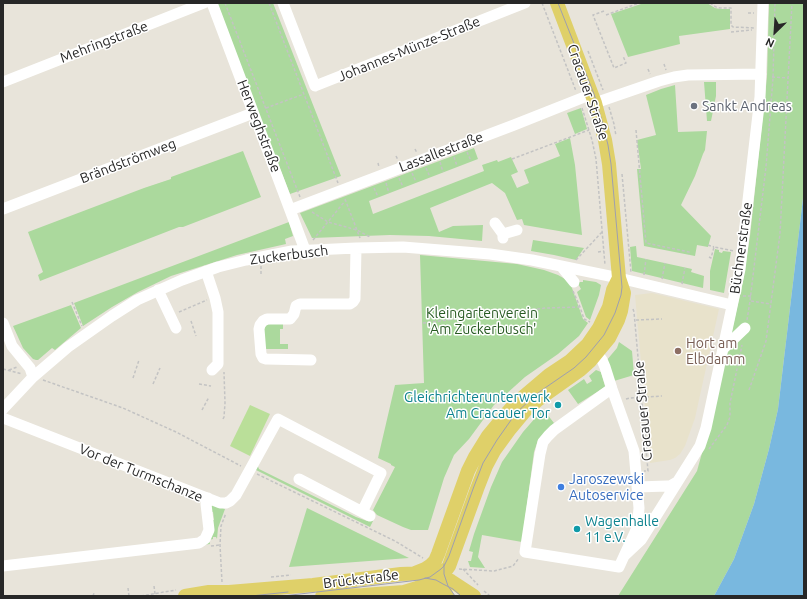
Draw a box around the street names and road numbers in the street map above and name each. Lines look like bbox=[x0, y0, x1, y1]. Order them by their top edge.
street label: Johannes-Münze-Straße bbox=[335, 13, 483, 85]
street label: Mehringstraße bbox=[58, 18, 150, 66]
street label: Cracauer Straße bbox=[564, 42, 612, 142]
street label: Herweghstraße bbox=[234, 77, 284, 175]
street label: Lassallestraße bbox=[396, 128, 486, 176]
street label: Brändströmweg bbox=[78, 135, 178, 187]
street label: Büchnerstraße bbox=[726, 201, 756, 295]
street label: Zuckerbusch bbox=[249, 242, 329, 268]
street label: Cracauer Straße bbox=[630, 360, 656, 462]
street label: Vor der Turmschanze bbox=[77, 440, 205, 506]
street label: Brückstraße bbox=[322, 566, 400, 592]

